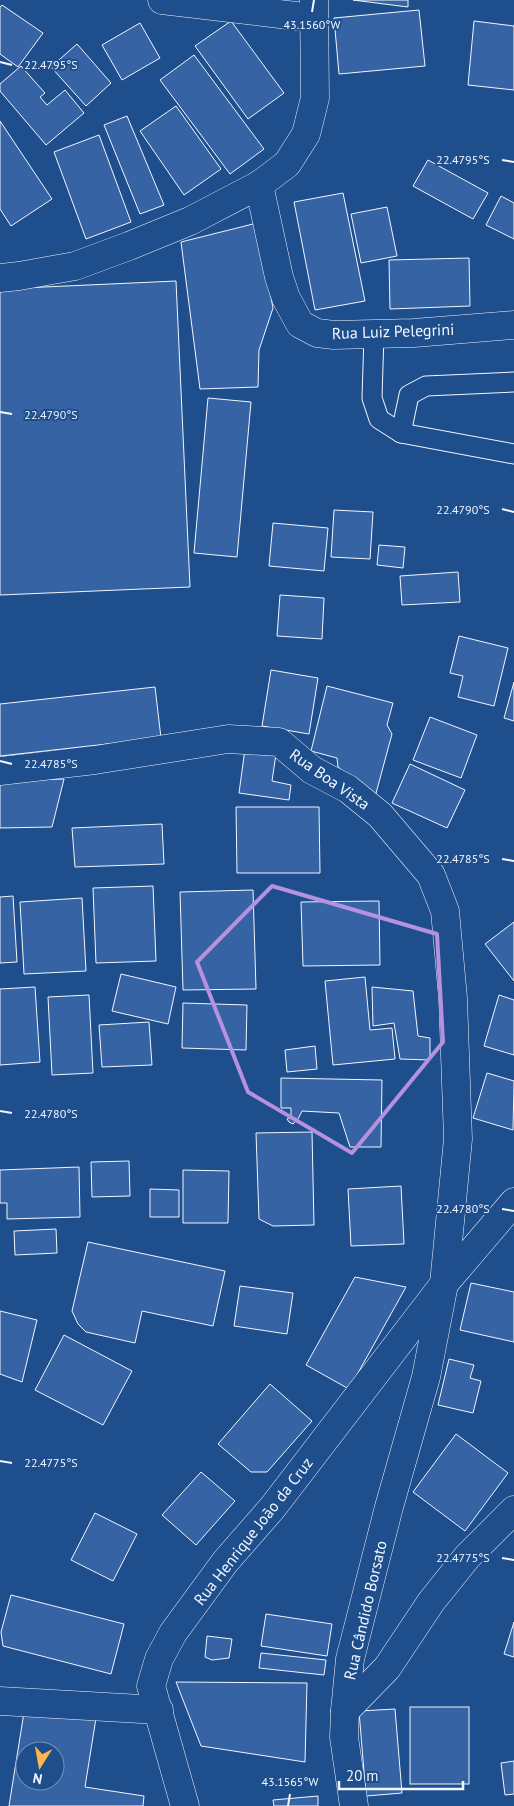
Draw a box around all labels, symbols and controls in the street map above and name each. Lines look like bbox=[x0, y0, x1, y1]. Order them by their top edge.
text: 43.1560°W bbox=[284, 17, 340, 32]
text: 22.4795°S bbox=[24, 57, 78, 72]
text: 22.4795°S bbox=[436, 152, 490, 167]
street label: Rua Luiz Pelegrini bbox=[331, 319, 455, 343]
text: 22.4790°S bbox=[24, 407, 78, 422]
text: 22.4790°S bbox=[436, 502, 490, 517]
street label: Rua Boa Vista bbox=[286, 744, 374, 814]
text: 22.4785°S bbox=[24, 756, 78, 771]
text: 22.4785°S bbox=[436, 851, 490, 866]
text: 22.4780°S bbox=[24, 1106, 78, 1121]
text: 22.4780°S bbox=[436, 1201, 490, 1216]
street label: Rua Henrique João da Cruz bbox=[189, 1453, 317, 1609]
text: 22.4775°S bbox=[24, 1455, 78, 1470]
street label: Rua Cândido Borsato bbox=[339, 1538, 391, 1682]
text: 22.4775°S bbox=[436, 1550, 490, 1565]
north arrow bbox=[15, 1741, 65, 1791]
scale bar bbox=[339, 1758, 463, 1790]
text: 20 m bbox=[346, 1766, 379, 1785]
text: N bbox=[31, 1769, 44, 1788]
text: 43.1565°W bbox=[262, 1774, 318, 1789]

